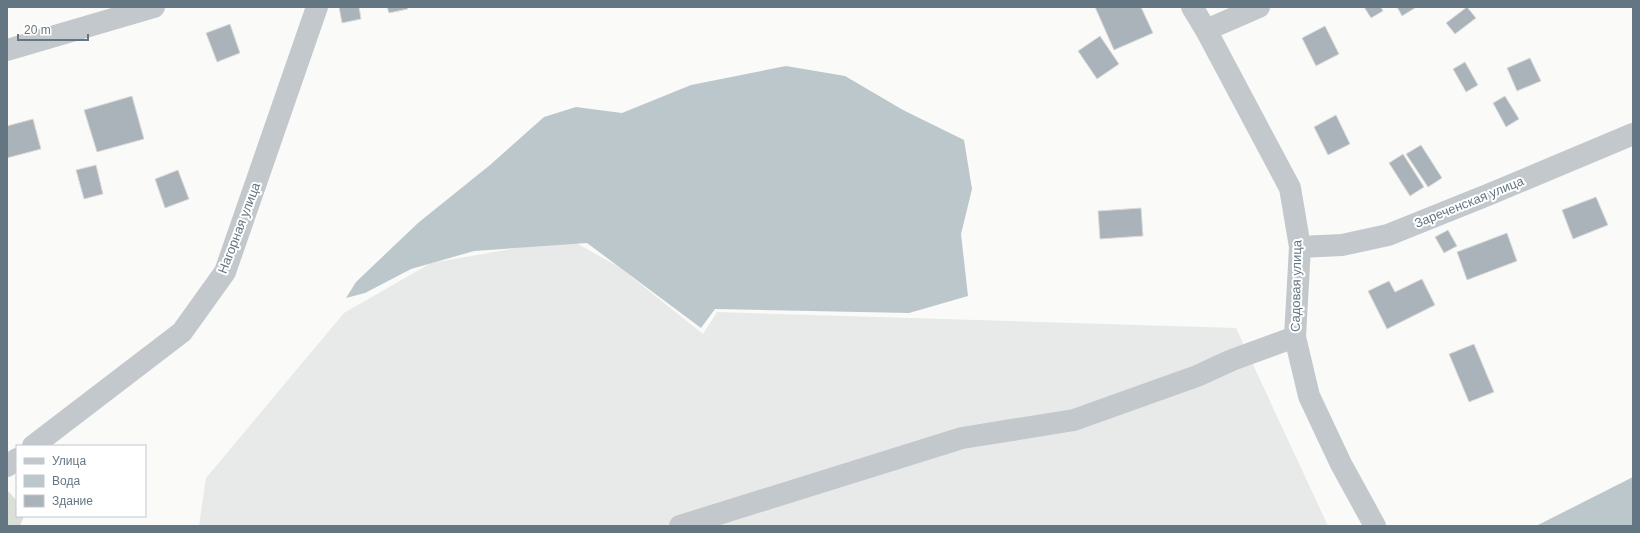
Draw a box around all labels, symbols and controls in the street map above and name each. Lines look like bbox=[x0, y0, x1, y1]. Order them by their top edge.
scale bar bbox=[18, 16, 88, 42]
text: 20 m bbox=[24, 23, 51, 37]
street label: Зареченская улица bbox=[1412, 173, 1526, 231]
street label: Нагорная улица bbox=[215, 180, 264, 276]
street label: Садовая улица bbox=[1288, 239, 1304, 332]
legend bbox=[16, 445, 146, 517]
text: Улица bbox=[52, 454, 86, 468]
text: Вода bbox=[52, 474, 80, 488]
text: Здание bbox=[52, 494, 93, 508]

